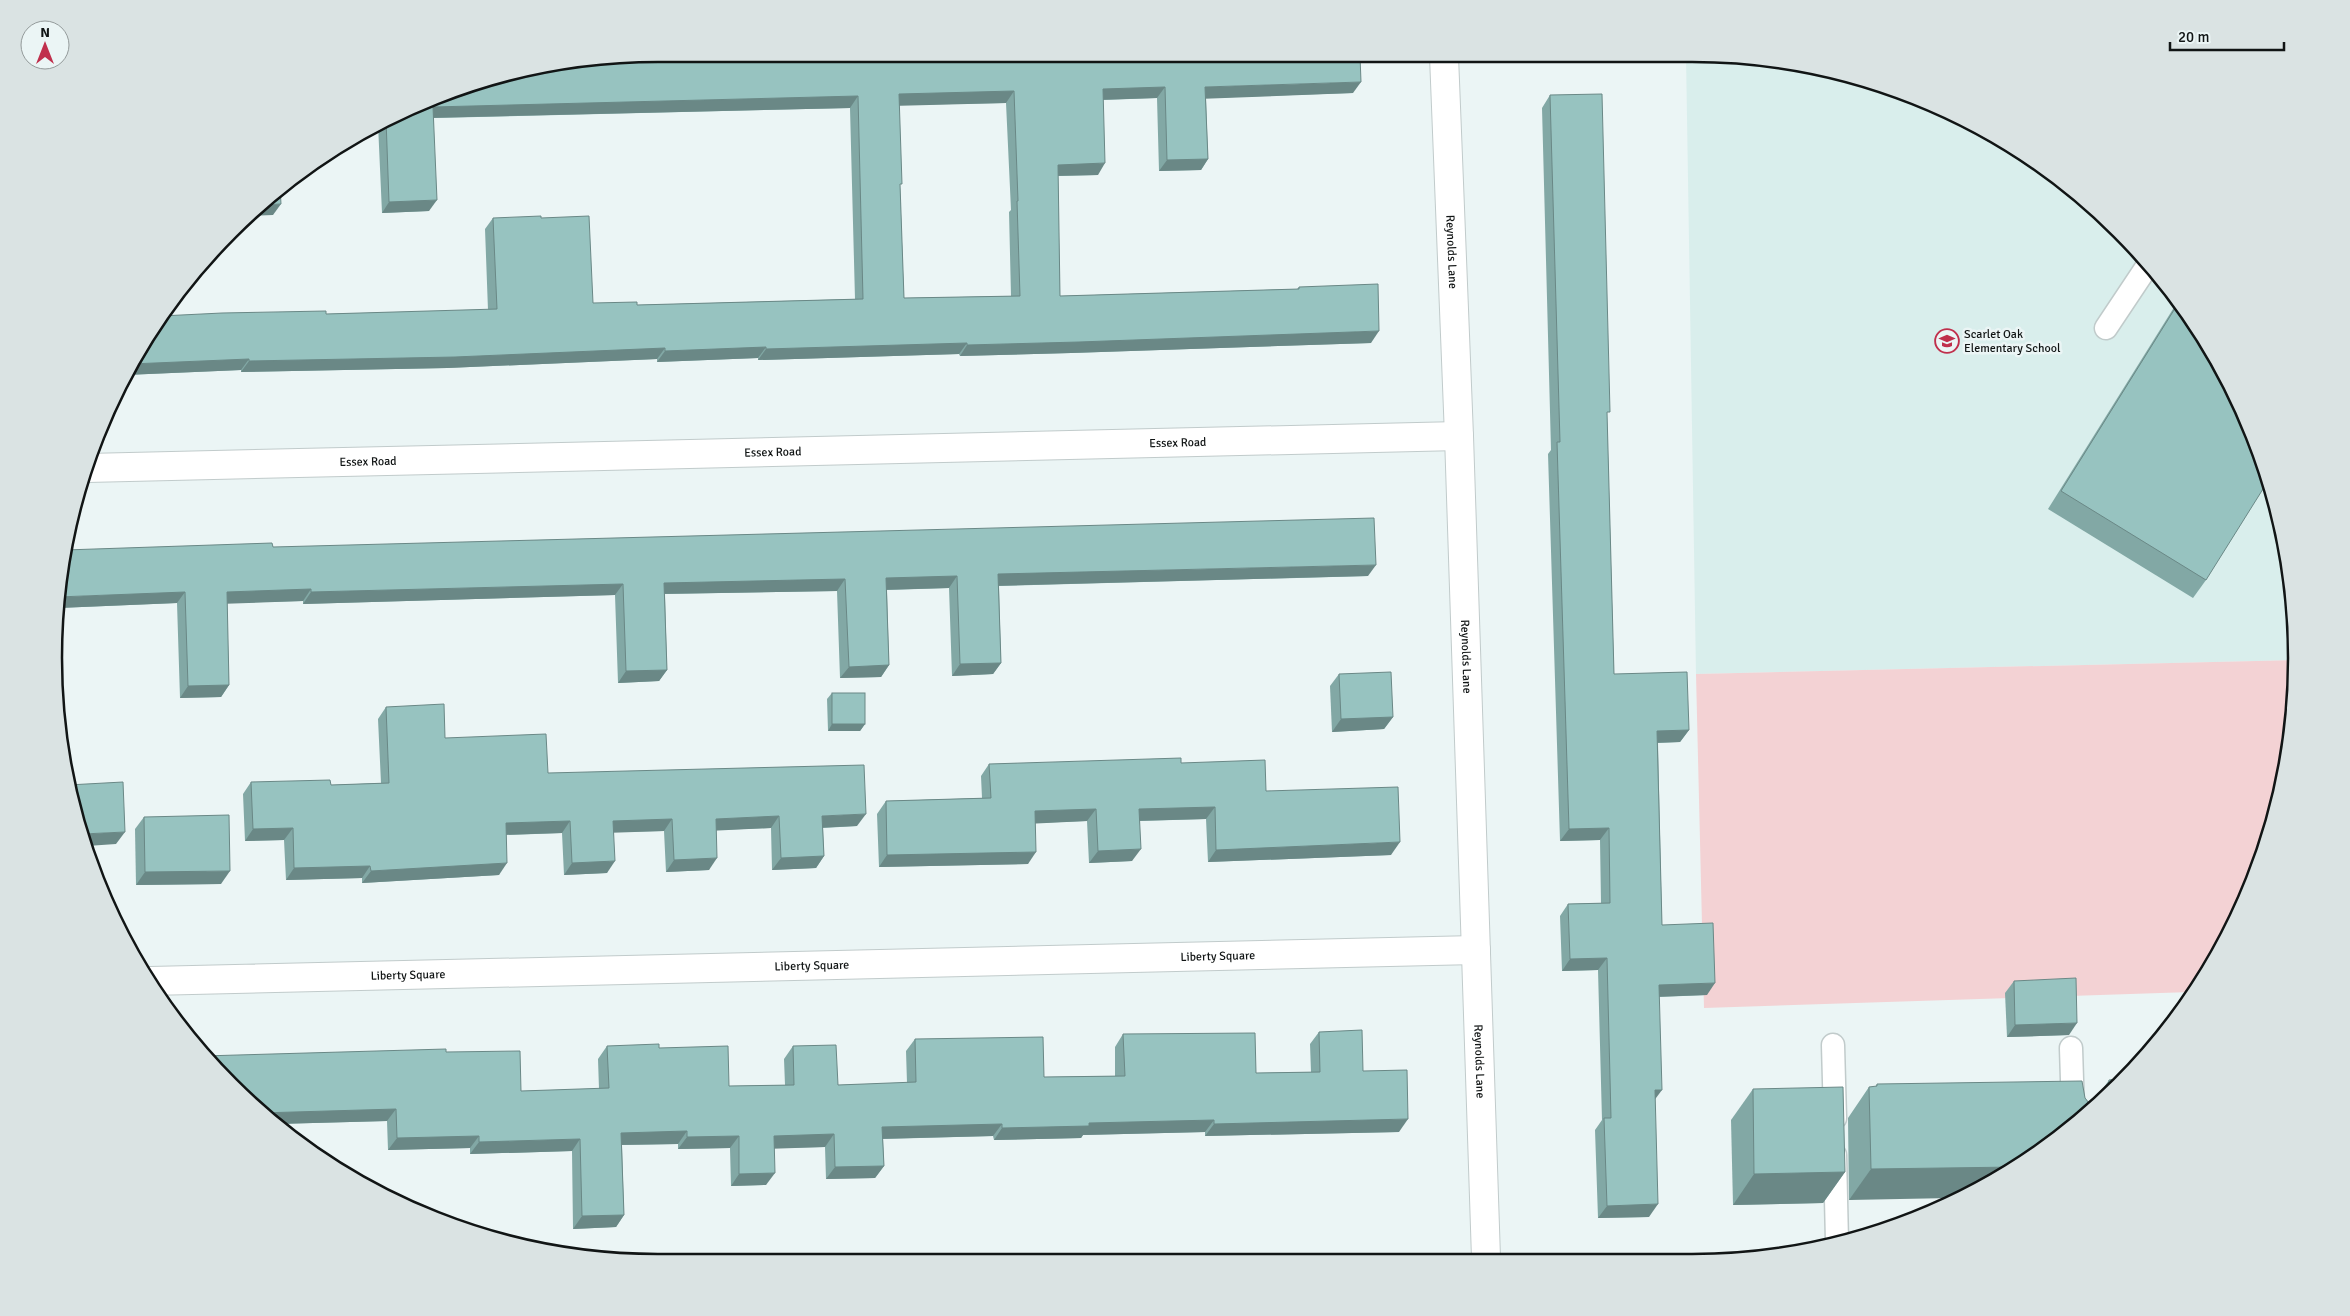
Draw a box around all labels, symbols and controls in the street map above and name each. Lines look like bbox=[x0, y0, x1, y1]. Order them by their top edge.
north arrow bbox=[20, 20, 70, 70]
scale bar bbox=[2170, 20, 2284, 52]
text: N bbox=[40, 24, 50, 41]
text: 20 m bbox=[2178, 28, 2209, 46]
street label: Reynolds Lane bbox=[1443, 215, 1461, 289]
place label: Scarlet Oak Elementary School bbox=[1964, 327, 2061, 356]
school or university icon: Scarlet Oak Elementary School bbox=[1934, 328, 1960, 354]
street label: Essex Road bbox=[1149, 434, 1206, 451]
street label: Essex Road bbox=[744, 444, 802, 460]
street label: Essex Road bbox=[339, 453, 397, 470]
street label: Reynolds Lane bbox=[1458, 619, 1475, 694]
street label: Liberty Square bbox=[1180, 948, 1255, 964]
street label: Liberty Square bbox=[774, 957, 849, 974]
street label: Liberty Square bbox=[370, 967, 445, 983]
street label: Reynolds Lane bbox=[1471, 1024, 1488, 1099]

